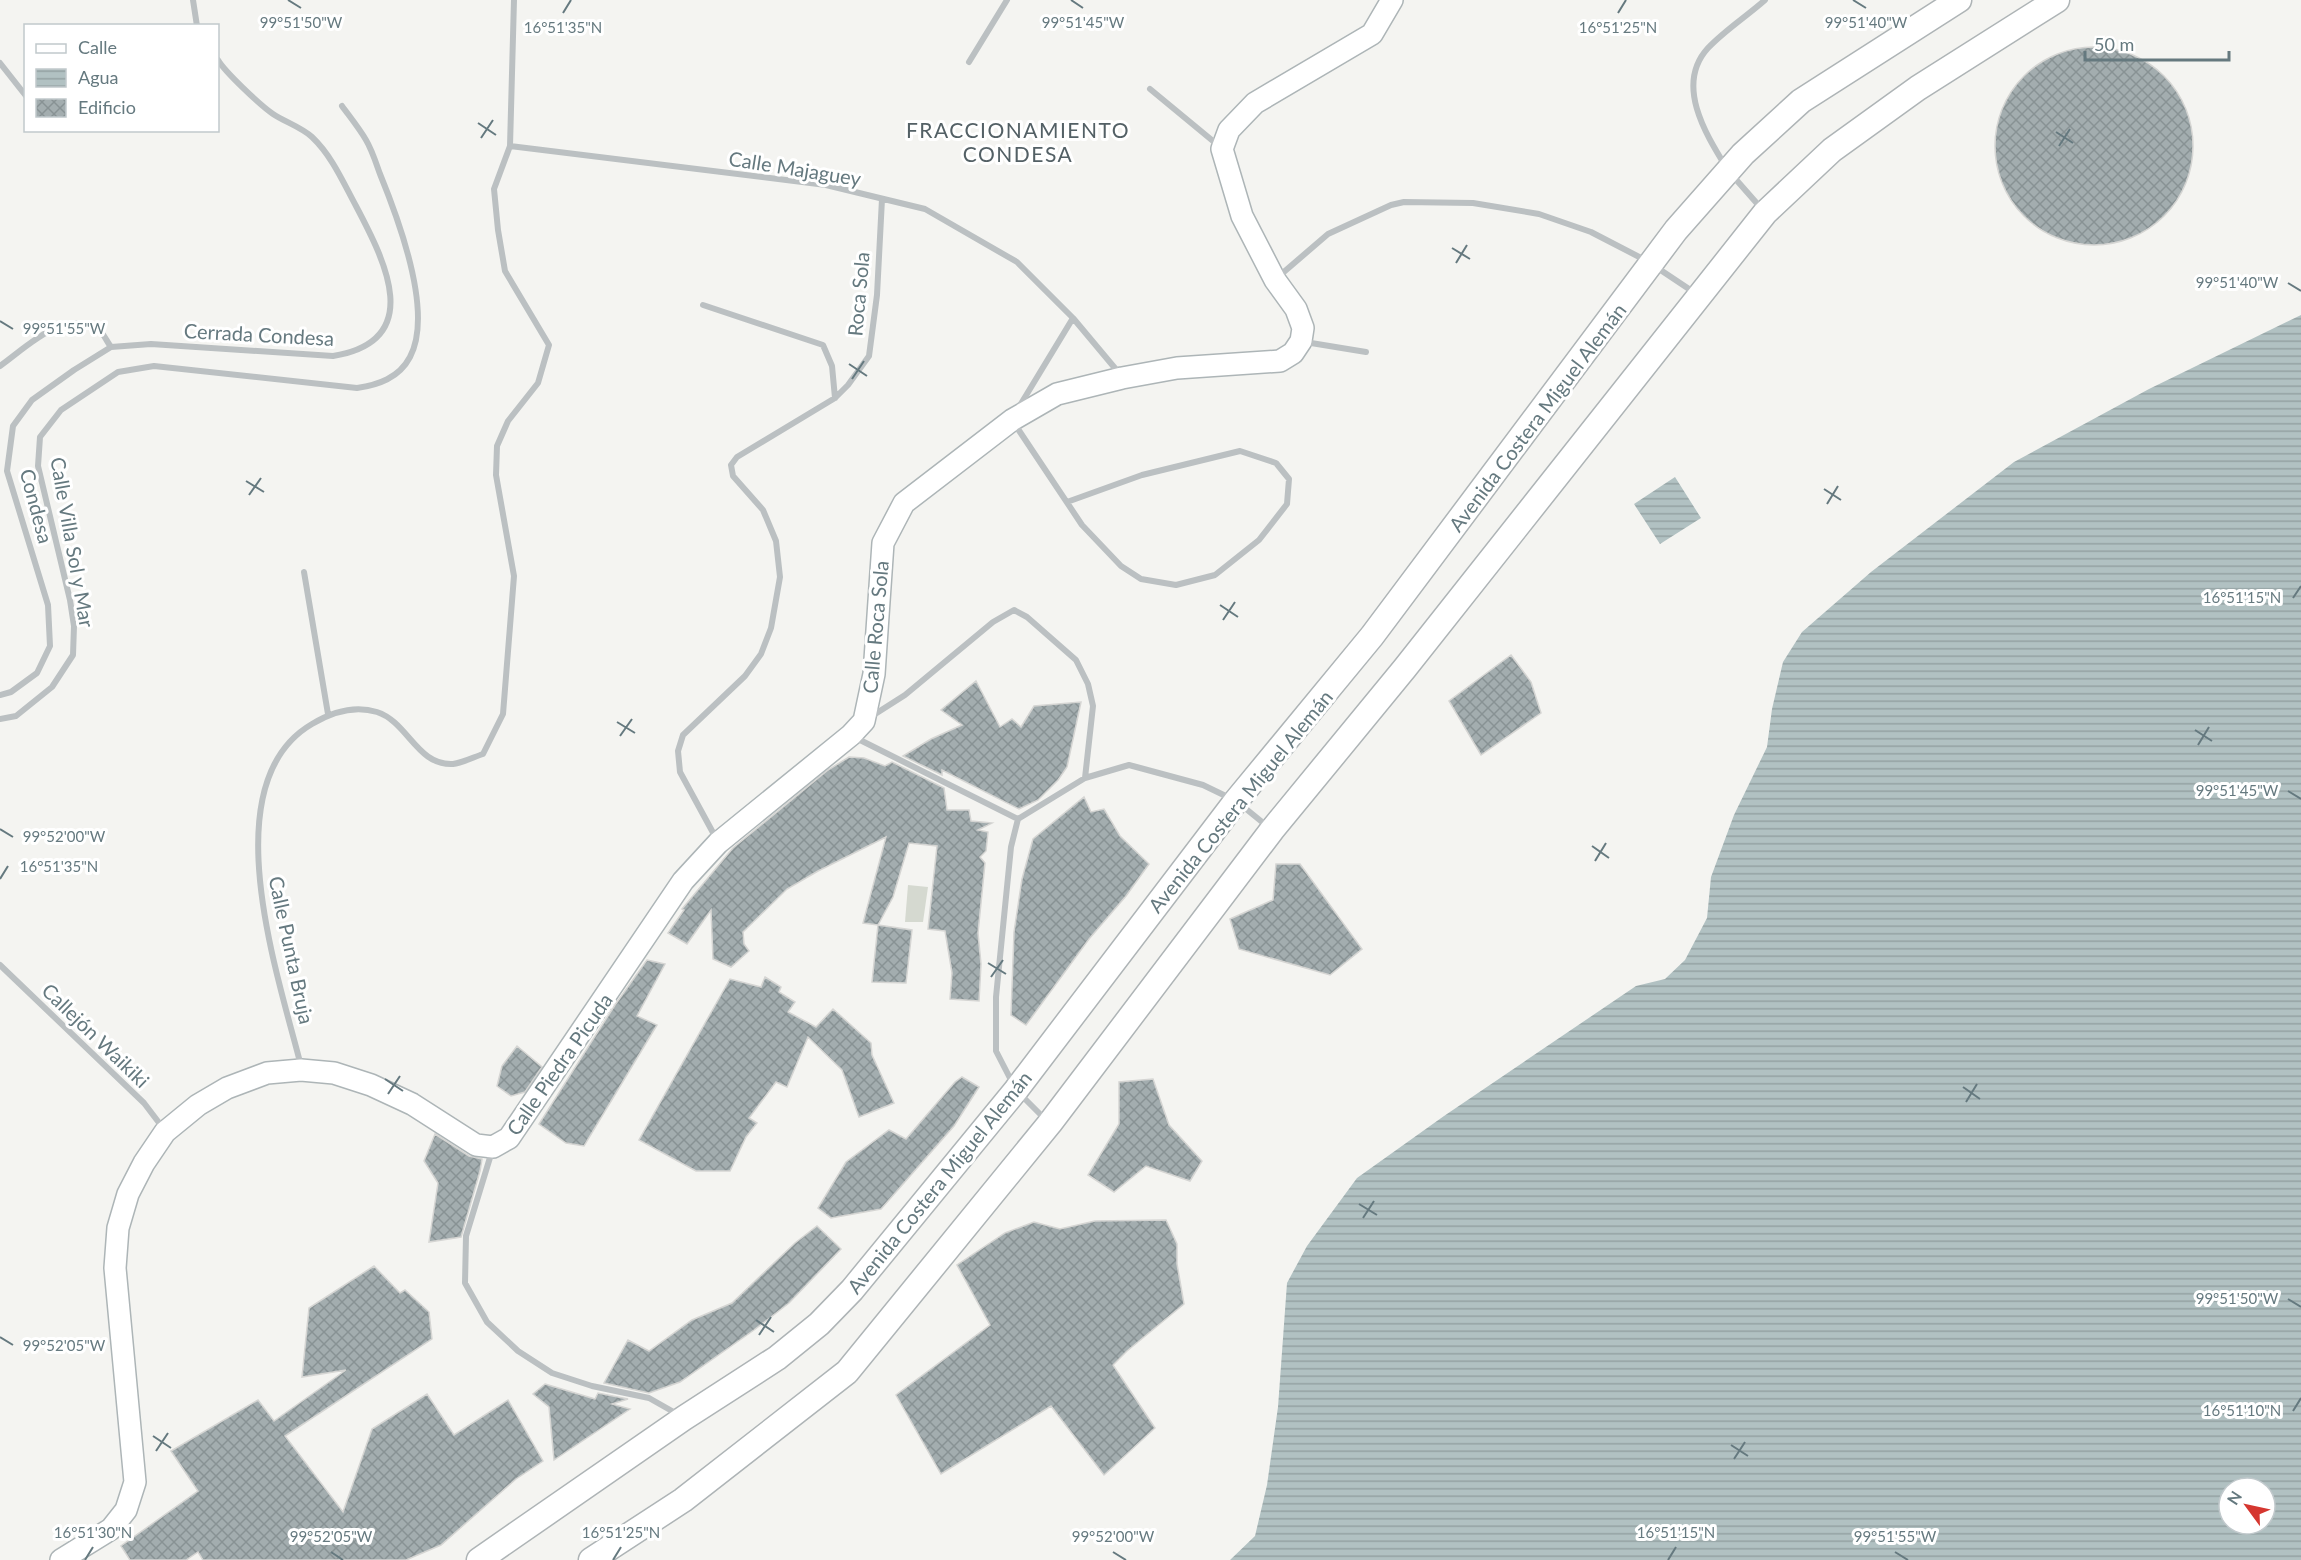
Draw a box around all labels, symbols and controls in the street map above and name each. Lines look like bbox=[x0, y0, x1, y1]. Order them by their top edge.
text: 99°51'50"W bbox=[260, 13, 343, 31]
text: 99°51'45"W bbox=[1042, 13, 1125, 31]
text: 99°51'40"W bbox=[1825, 13, 1908, 31]
text: 16°51'35"N bbox=[524, 18, 602, 36]
text: 16°51'25"N bbox=[1579, 18, 1657, 36]
legend bbox=[24, 24, 219, 132]
scale bar bbox=[2085, 24, 2229, 62]
text: 50 m bbox=[2094, 33, 2134, 55]
text: Calle bbox=[78, 36, 117, 58]
text: Agua bbox=[78, 66, 119, 88]
text: Edificio bbox=[78, 96, 136, 118]
district label: FRACCIONAMIENTO CONDESA bbox=[906, 117, 1130, 166]
street label: Calle Majaguey bbox=[727, 146, 864, 190]
street label: Roca Sola bbox=[842, 251, 874, 337]
text: 99°51'40"W bbox=[2196, 273, 2279, 291]
street label: Avenida Costera Miguel Alemán bbox=[1443, 298, 1631, 536]
street label: Cerrada Condesa bbox=[183, 318, 335, 350]
text: 99°51'55"W bbox=[23, 319, 106, 337]
street label: Calle Villa Sol y Mar bbox=[46, 455, 100, 630]
street label: Condesa bbox=[16, 466, 58, 546]
street label: Calle Roca Sola bbox=[857, 560, 893, 694]
text: 16°51'15"N bbox=[2203, 588, 2281, 606]
street label: Avenida Costera Miguel Alemán bbox=[1143, 685, 1337, 917]
text: 99°51'45"W bbox=[2196, 781, 2279, 799]
text: 99°52'00"W bbox=[23, 827, 106, 845]
text: 16°51'35"N bbox=[20, 857, 98, 875]
street label: Calle Punta Bruja bbox=[265, 874, 319, 1026]
street label: Callejón Waikiki bbox=[37, 978, 155, 1092]
street label: Calle Piedra Picuda bbox=[501, 988, 617, 1140]
street label: Avenida Costera Miguel Alemán bbox=[842, 1066, 1036, 1298]
text: 99°51'50"W bbox=[2196, 1289, 2279, 1307]
text: 99°52'05"W bbox=[23, 1336, 106, 1354]
text: 16°51'10"N bbox=[2203, 1401, 2281, 1419]
north arrow bbox=[2217, 1476, 2277, 1536]
text: N bbox=[2223, 1487, 2245, 1508]
text: 16°51'30"N bbox=[54, 1523, 132, 1541]
text: 16°51'25"N bbox=[582, 1523, 660, 1541]
text: 16°51'15"N bbox=[1637, 1523, 1715, 1541]
text: 99°52'05"W bbox=[290, 1527, 373, 1545]
text: 99°52'00"W bbox=[1072, 1527, 1155, 1545]
text: 99°51'55"W bbox=[1854, 1527, 1937, 1545]

